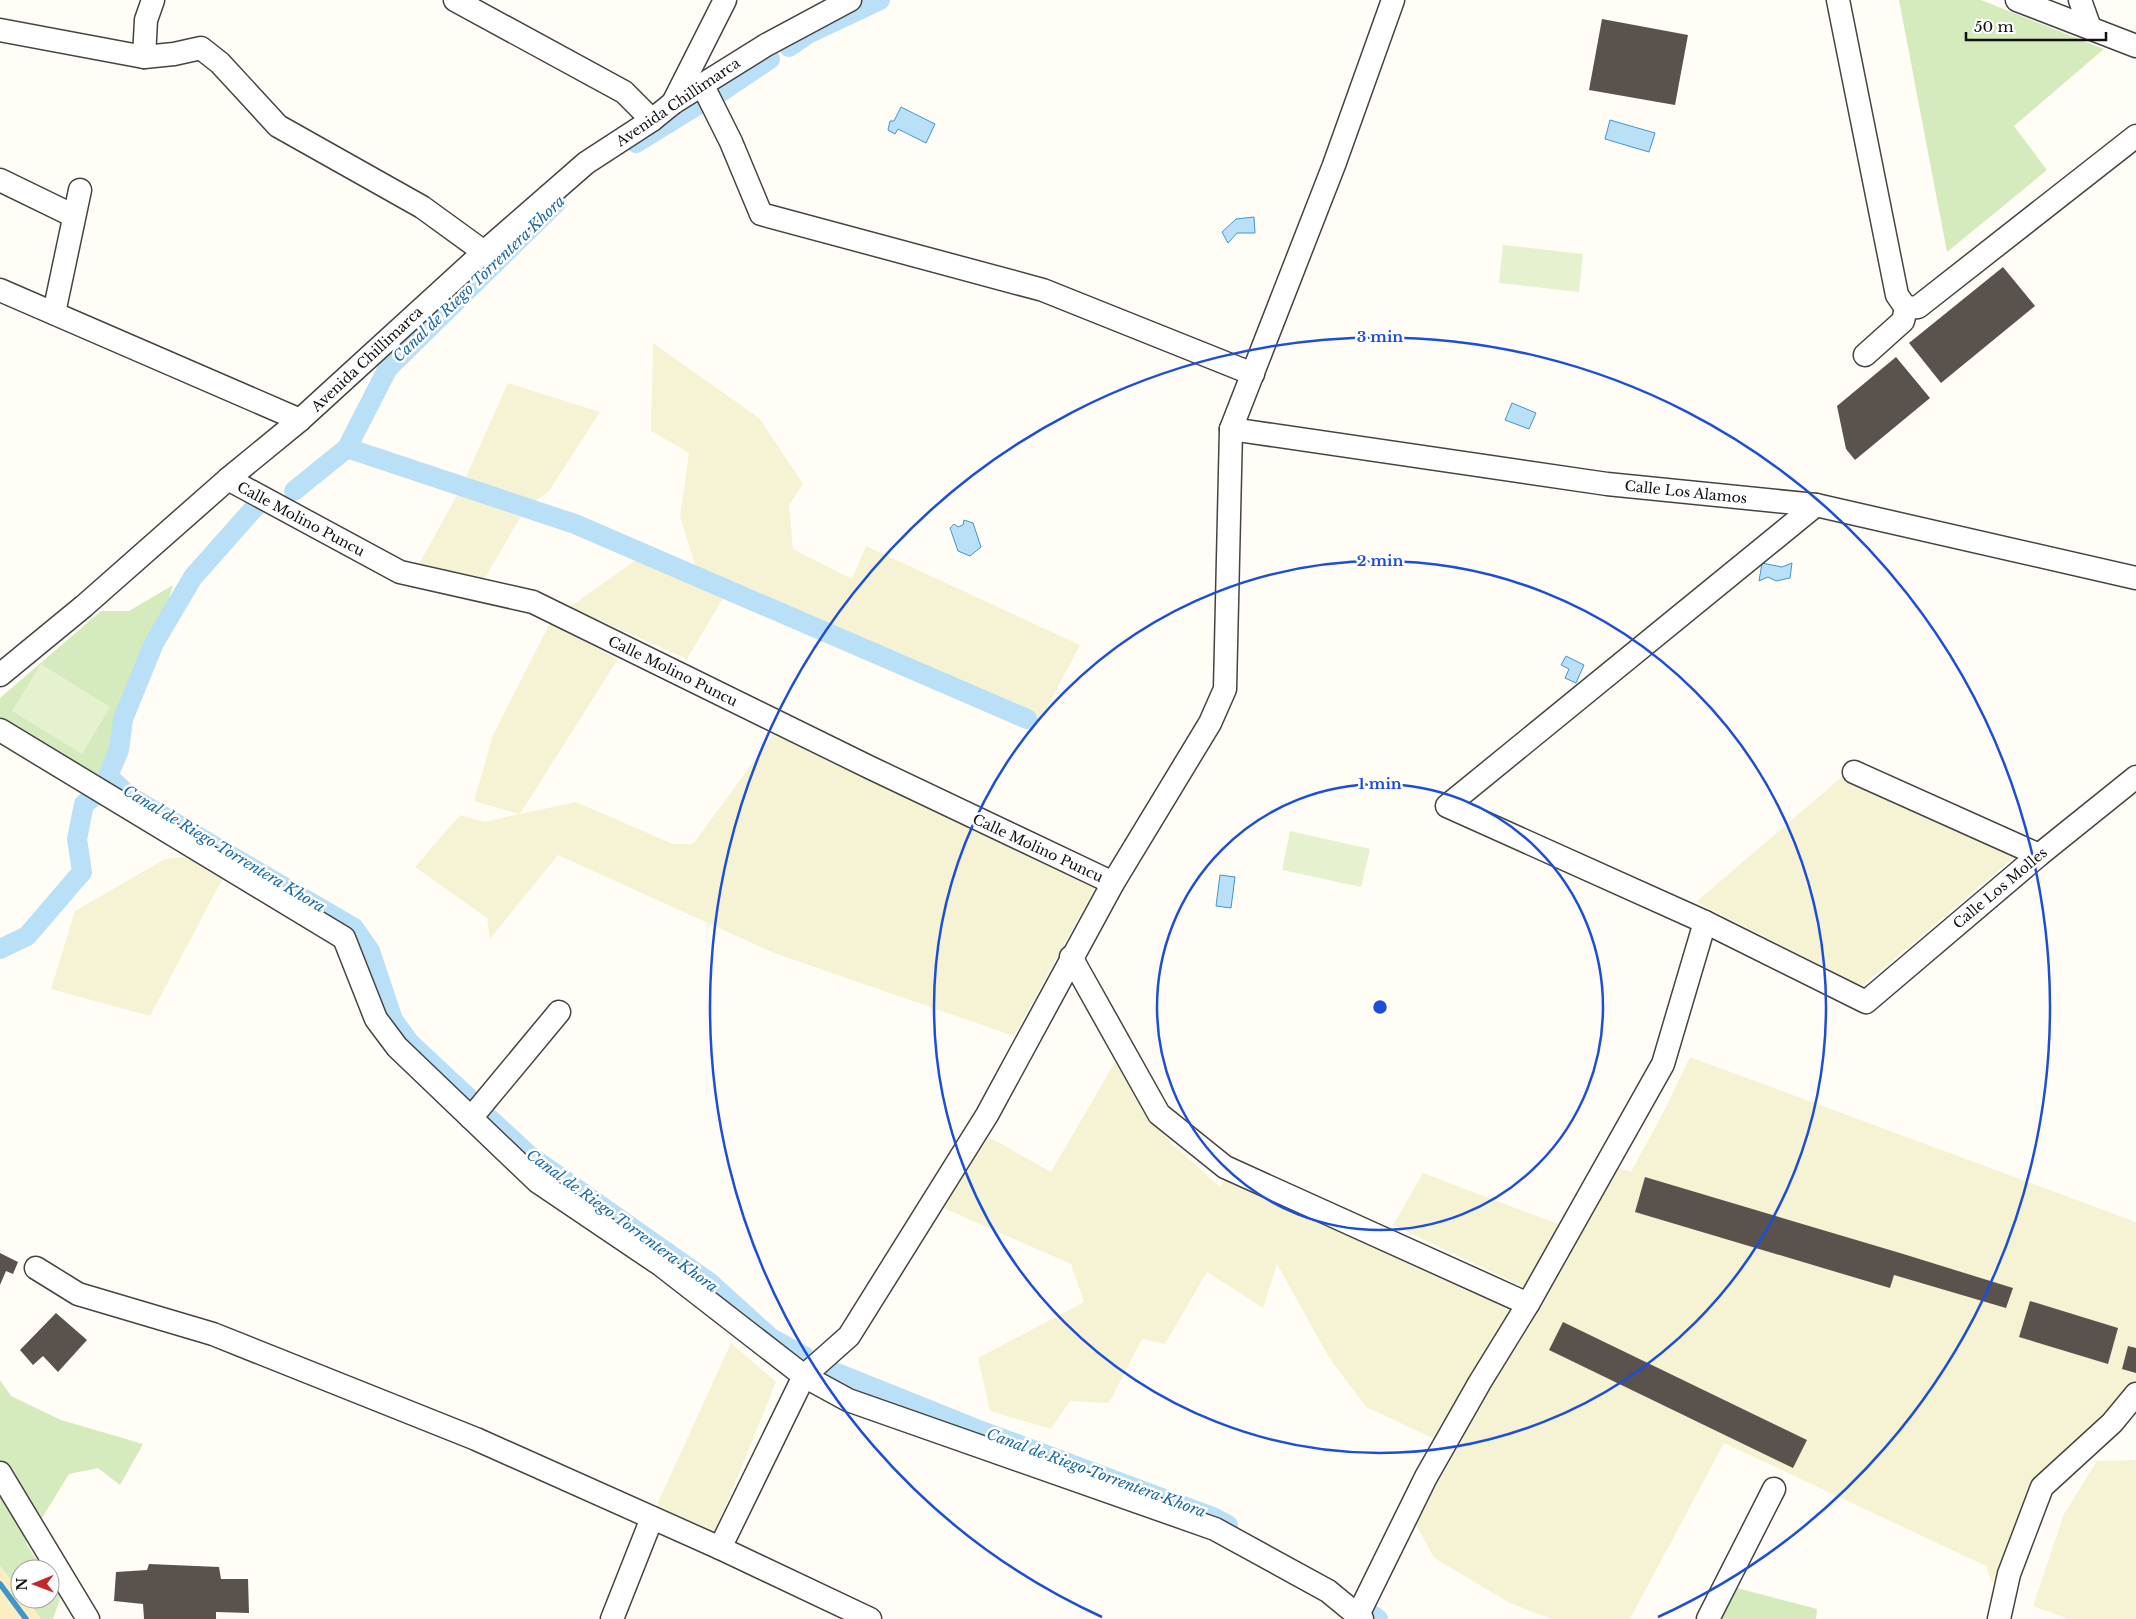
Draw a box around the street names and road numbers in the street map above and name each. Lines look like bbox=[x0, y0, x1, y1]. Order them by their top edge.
street label: Avenida Chillimarca bbox=[612, 54, 744, 151]
street label: Avenida Chillimarca bbox=[307, 303, 427, 416]
street label: Calle Los Alamos bbox=[1624, 477, 1748, 507]
street label: Calle Molino Puncu bbox=[234, 478, 368, 561]
street label: Calle Molino Puncu bbox=[605, 632, 741, 710]
street label: Calle Molino Puncu bbox=[970, 810, 1107, 886]
street label: Calle Los Molles bbox=[1949, 843, 2051, 933]

